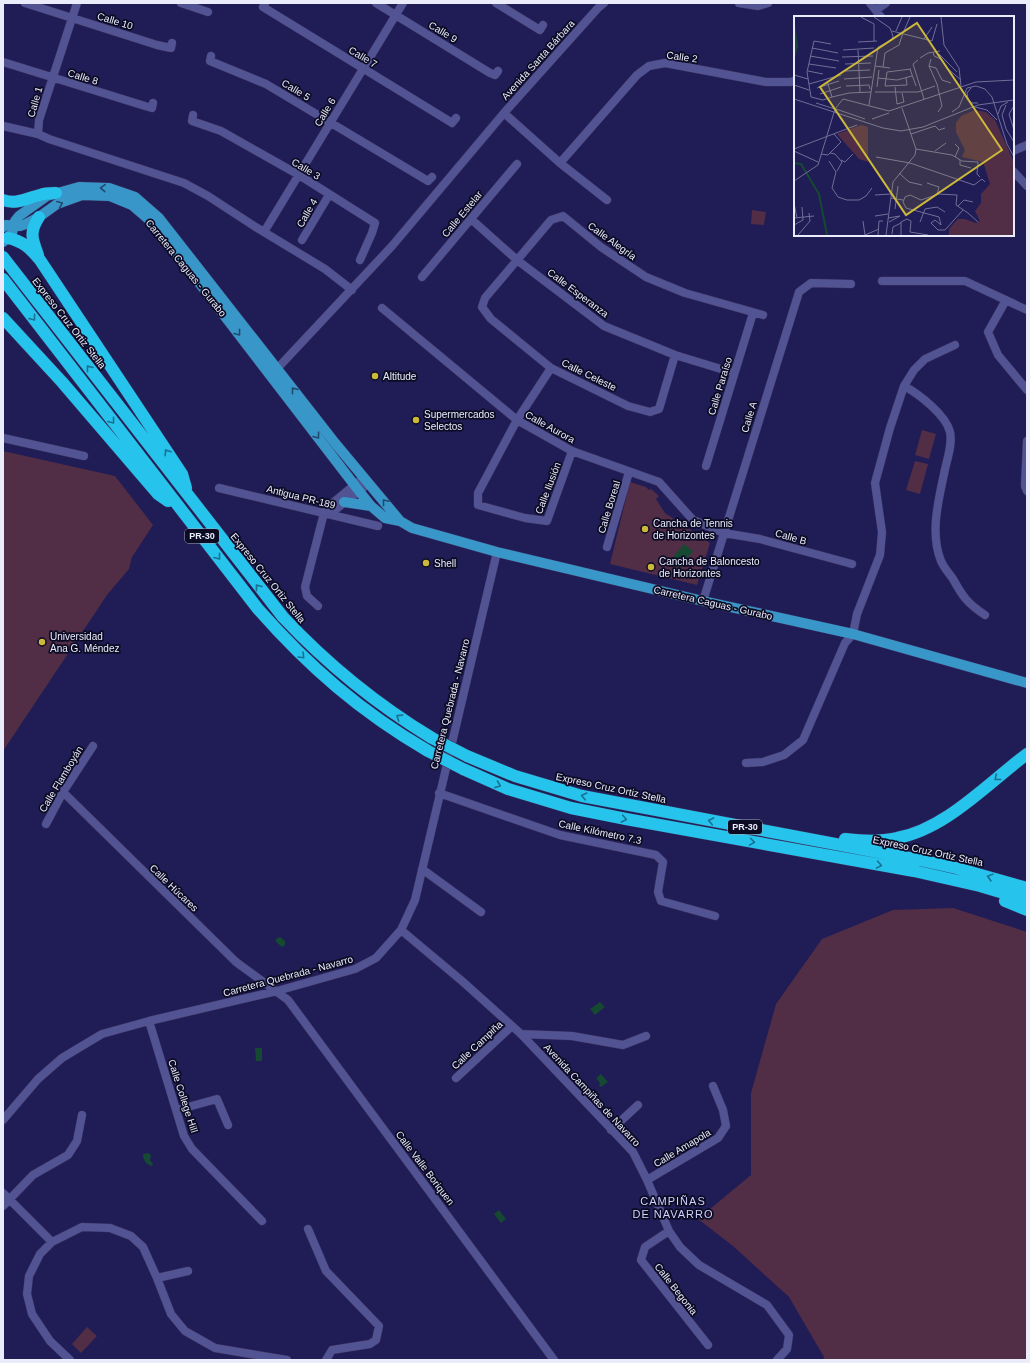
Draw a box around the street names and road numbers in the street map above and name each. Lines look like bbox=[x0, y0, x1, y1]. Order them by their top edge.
street label: Calle 10 bbox=[96, 10, 135, 32]
street label: Avenida Santa Bárbara bbox=[499, 18, 577, 102]
street label: Calle 9 bbox=[427, 19, 460, 45]
street label: Calle 7 bbox=[347, 44, 380, 70]
street label: Calle 2 bbox=[666, 49, 699, 65]
street label: Calle 8 bbox=[67, 67, 100, 87]
street label: Calle 5 bbox=[280, 77, 313, 103]
street label: Calle 1 bbox=[25, 85, 45, 118]
street label: Calle 6 bbox=[312, 95, 338, 128]
street label: Calle 3 bbox=[290, 156, 323, 182]
street label: Calle Estelar bbox=[440, 188, 485, 239]
street label: Calle 4 bbox=[294, 196, 320, 229]
street label: Carretera Caguas - Gurabo bbox=[143, 217, 229, 319]
street label: Calle Alegría bbox=[586, 220, 639, 262]
street label: Calle Esperanza bbox=[545, 267, 611, 320]
street label: Expreso Cruz Ortiz Stella bbox=[30, 275, 108, 371]
street label: Calle Paraíso bbox=[706, 355, 734, 416]
street label: Calle Celeste bbox=[560, 357, 619, 393]
street label: Calle A bbox=[739, 400, 759, 434]
street label: Calle Aurora bbox=[523, 409, 577, 445]
street label: Calle Ilusión bbox=[533, 461, 563, 515]
street label: Calle Boreal bbox=[596, 479, 622, 535]
street label: Antigua PR-189 bbox=[265, 483, 337, 511]
street label: Calle B bbox=[774, 527, 808, 547]
road number: PR-30 bbox=[185, 529, 219, 543]
street label: Expreso Cruz Ortiz Stella bbox=[228, 531, 308, 625]
street label: Carretera Caguas - Gurabo bbox=[652, 584, 774, 622]
street label: Carretera Quebrada - Navarro bbox=[428, 637, 472, 770]
street label: Calle Flamboyán bbox=[37, 744, 85, 814]
street label: Expreso Cruz Ortiz Stella bbox=[555, 771, 667, 805]
street label: Calle Kilómetro 7.3 bbox=[558, 818, 643, 846]
road number: PR-30 bbox=[728, 820, 762, 834]
street label: Expreso Cruz Ortiz Stella bbox=[872, 834, 984, 868]
street label: Calle Húcares bbox=[148, 862, 200, 914]
street label: Carretera Quebrada - Navarro bbox=[222, 953, 355, 999]
street label: Calle Campiña bbox=[449, 1018, 505, 1071]
street label: Avenida Campiñas de Navarro bbox=[542, 1042, 643, 1149]
street label: Calle College Hill bbox=[166, 1058, 200, 1134]
street label: Calle Amapola bbox=[652, 1126, 713, 1169]
street label: Calle Valle Boriquen bbox=[394, 1129, 456, 1207]
street label: Calle Begonia bbox=[652, 1261, 700, 1317]

